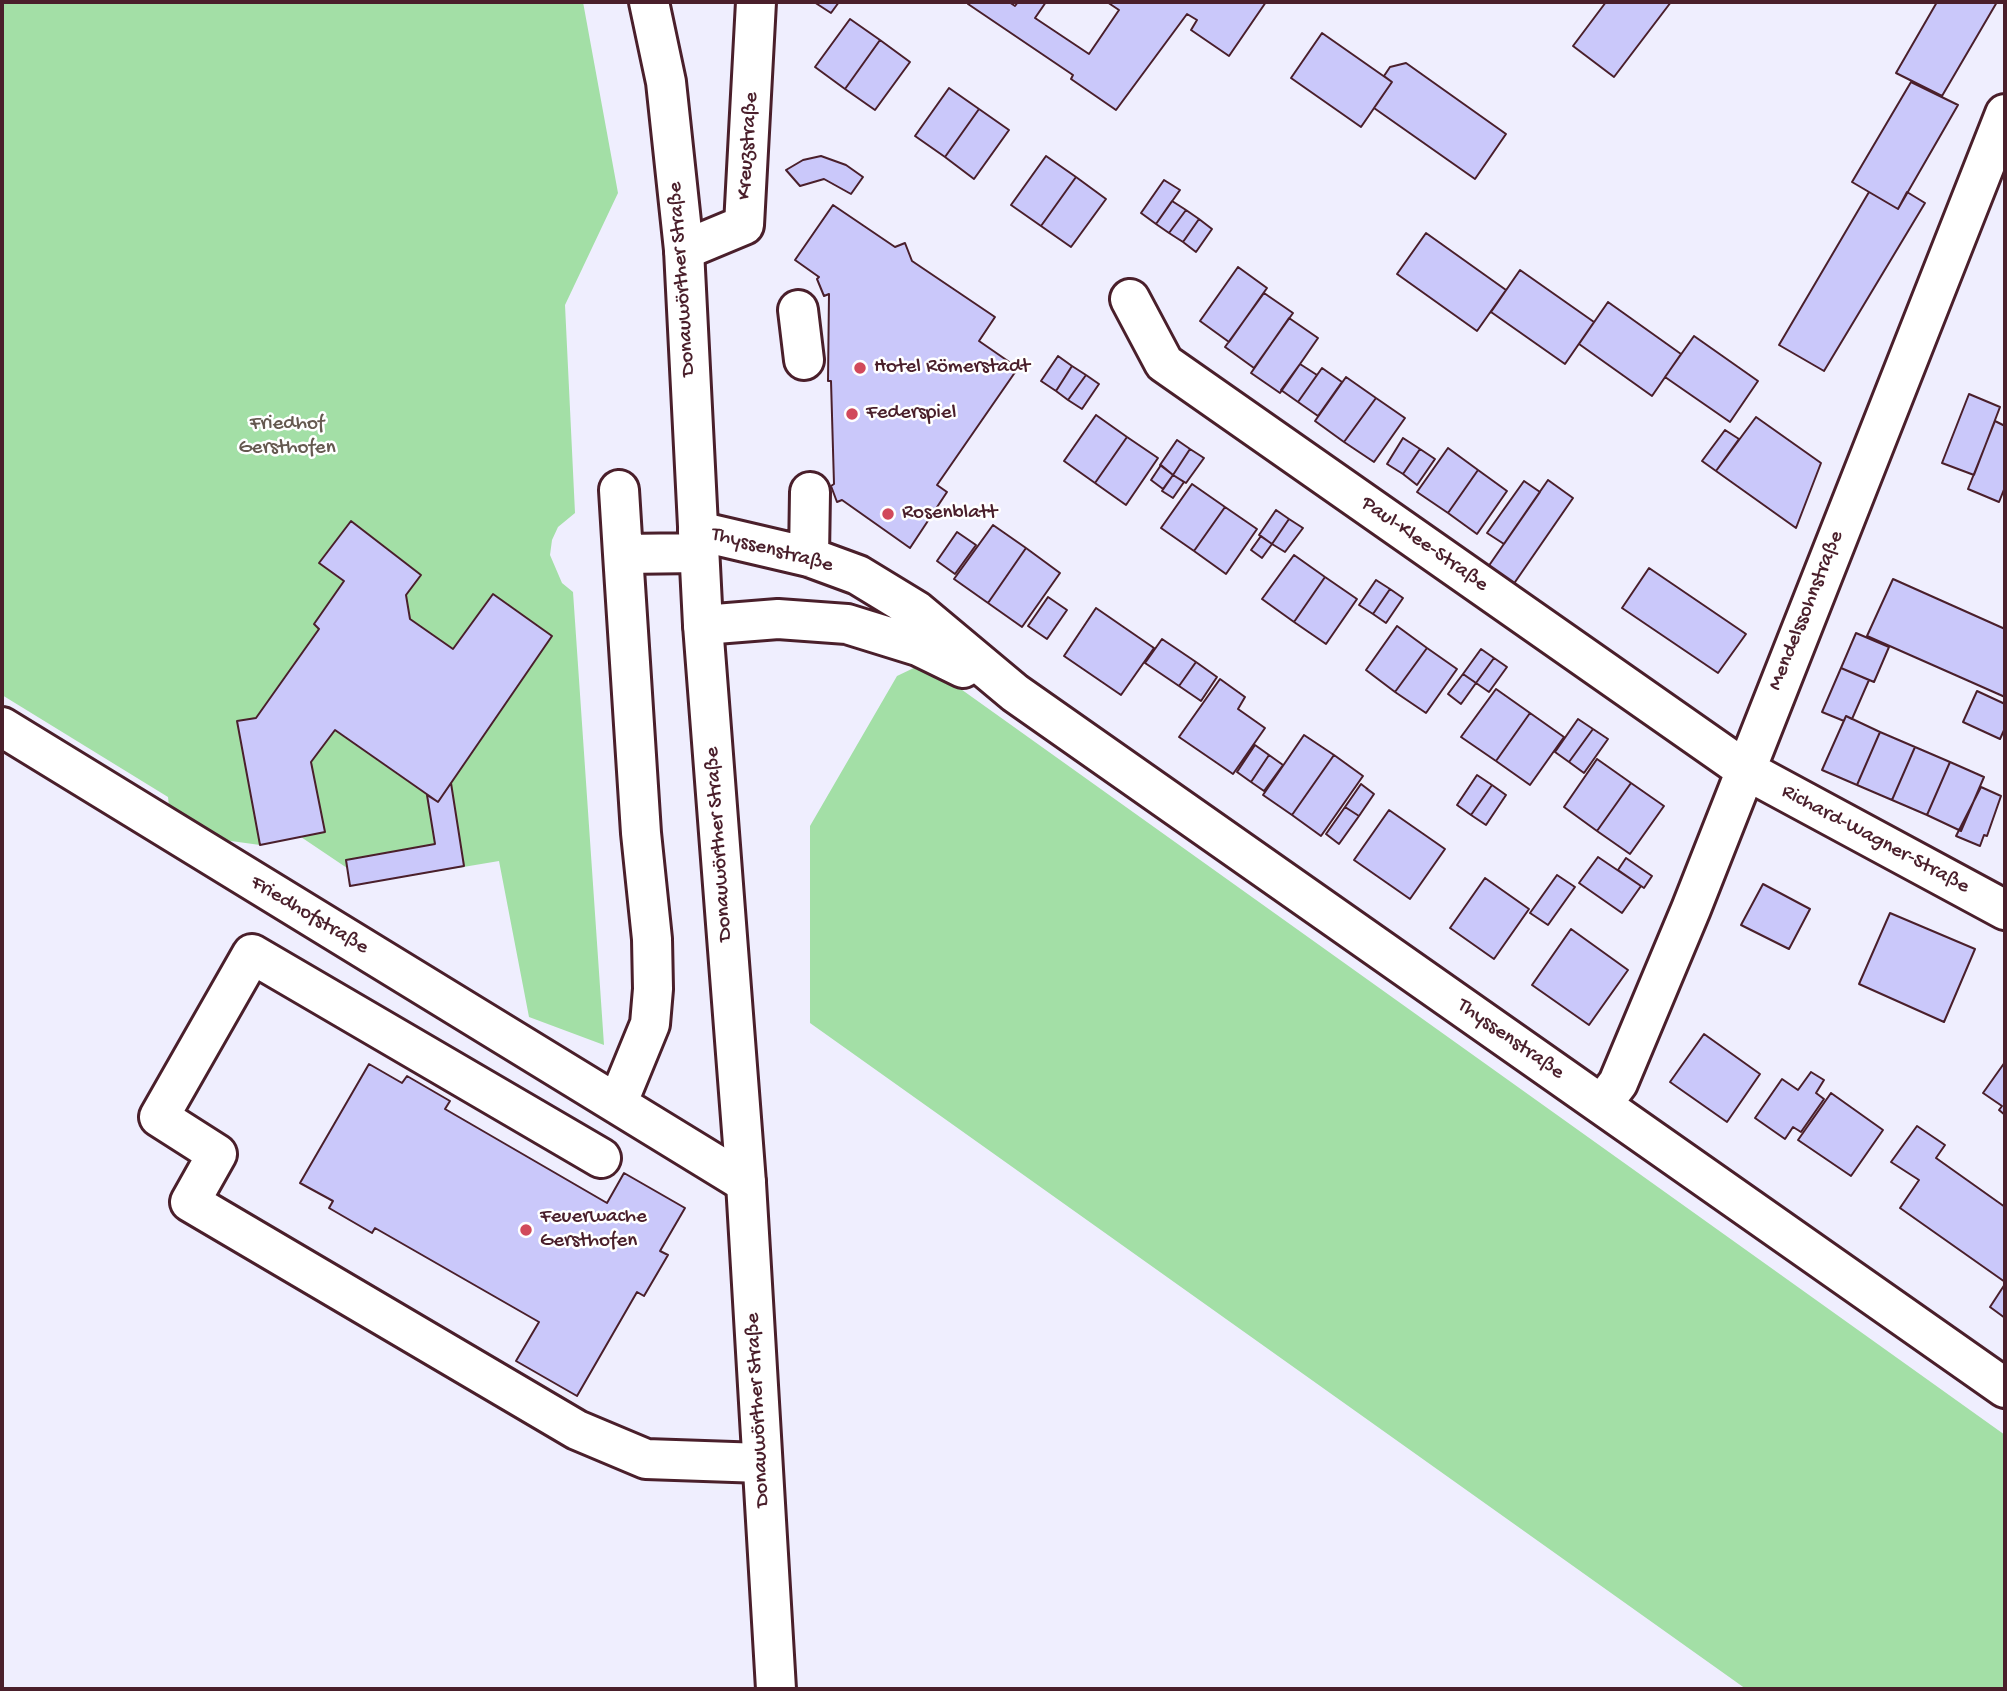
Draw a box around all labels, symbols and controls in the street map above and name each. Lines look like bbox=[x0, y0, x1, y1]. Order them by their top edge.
street label: Kreuzstraße bbox=[733, 91, 765, 201]
street label: Donauwörther Straße bbox=[664, 181, 702, 377]
place label: Hotel Römerstadt bbox=[874, 355, 1030, 381]
marker: Hotel Römerstadt bbox=[852, 360, 868, 376]
place label: Federspiel bbox=[866, 401, 956, 427]
marker: Federspiel bbox=[844, 406, 860, 422]
park label: Friedhof Gersthofen bbox=[238, 412, 336, 462]
street label: Paul-Klee-Straße bbox=[1355, 492, 1493, 598]
place label: Rosenblatt bbox=[902, 501, 997, 527]
marker: Rosenblatt bbox=[880, 506, 896, 522]
street label: Thyssenstraße bbox=[708, 523, 836, 579]
street label: Mendelssohnstraße bbox=[1764, 528, 1850, 694]
street label: Donauwörther Straße bbox=[701, 746, 739, 942]
street label: Richard-Wagner-Straße bbox=[1777, 780, 1973, 900]
street label: Friedhofstraße bbox=[245, 871, 373, 961]
street label: Thyssenstraße bbox=[1452, 994, 1568, 1086]
place label: Feuerwache Gersthofen bbox=[540, 1205, 647, 1255]
marker: Feuerwache Gersthofen bbox=[518, 1222, 534, 1238]
street label: Donauwörther Straße bbox=[741, 1312, 777, 1508]

